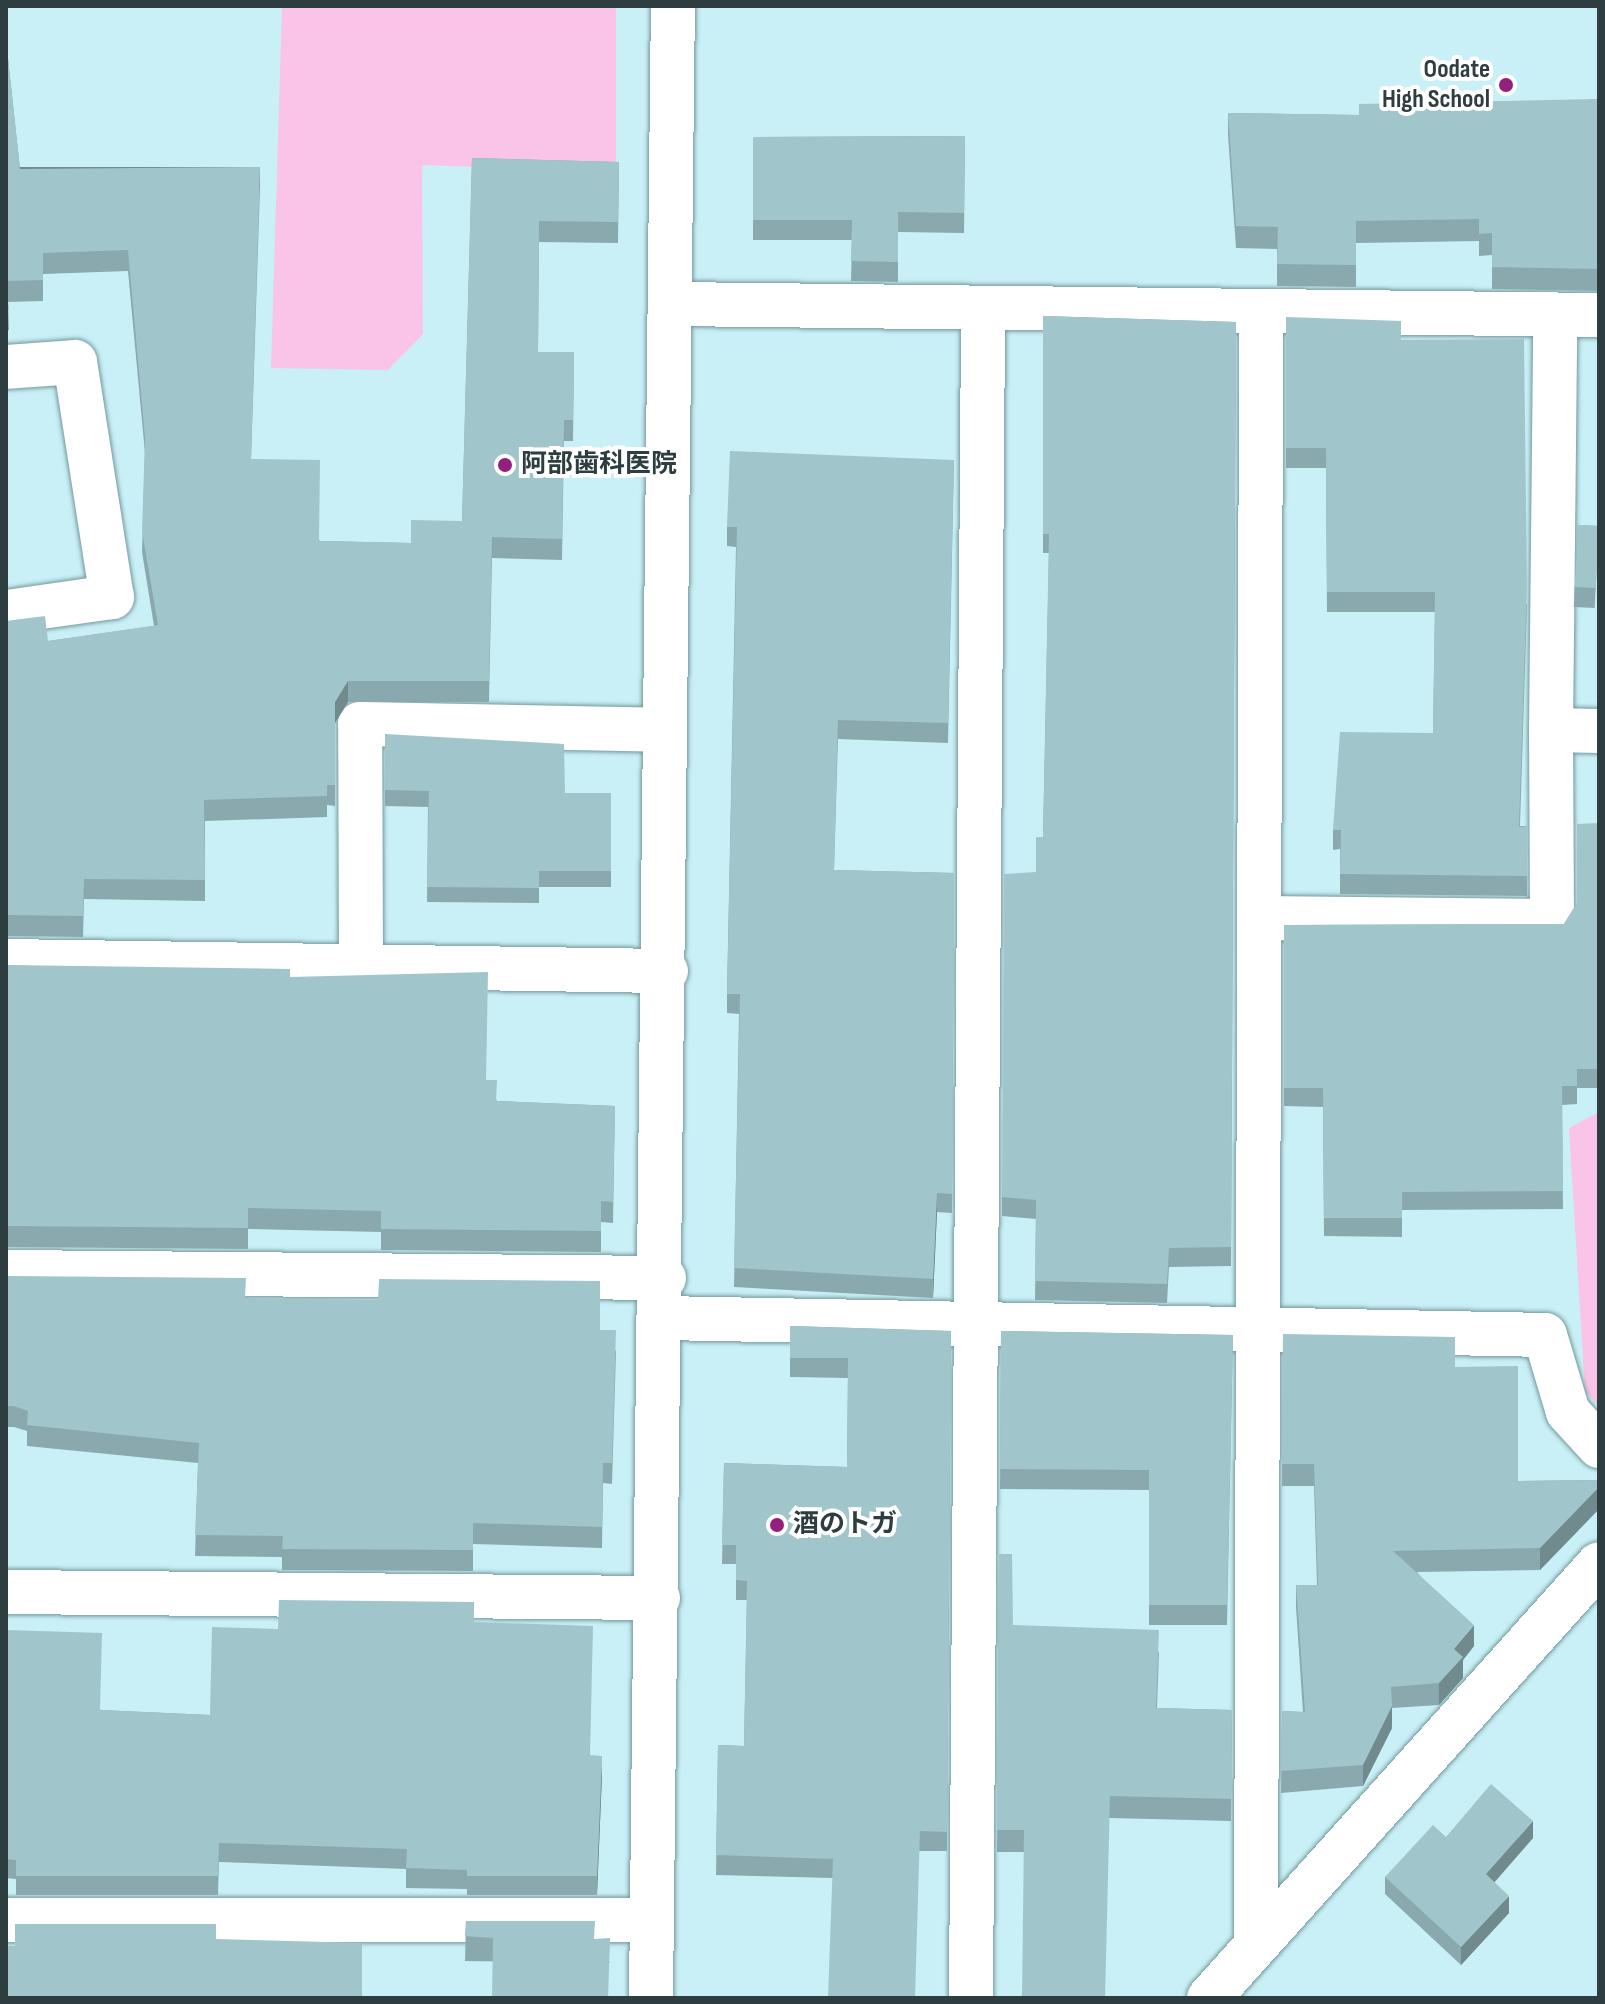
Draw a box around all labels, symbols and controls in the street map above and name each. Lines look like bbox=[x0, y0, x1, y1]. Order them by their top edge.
place label: Oodate High School bbox=[1382, 54, 1490, 116]
marker: Oodate High School bbox=[1497, 76, 1515, 94]
place label: 阿部歯科医院 bbox=[521, 449, 677, 481]
marker: 阿部歯科医院 bbox=[496, 456, 514, 474]
place label: 酒のトガ bbox=[793, 1509, 897, 1541]
marker: 酒のトガ bbox=[768, 1516, 786, 1534]

